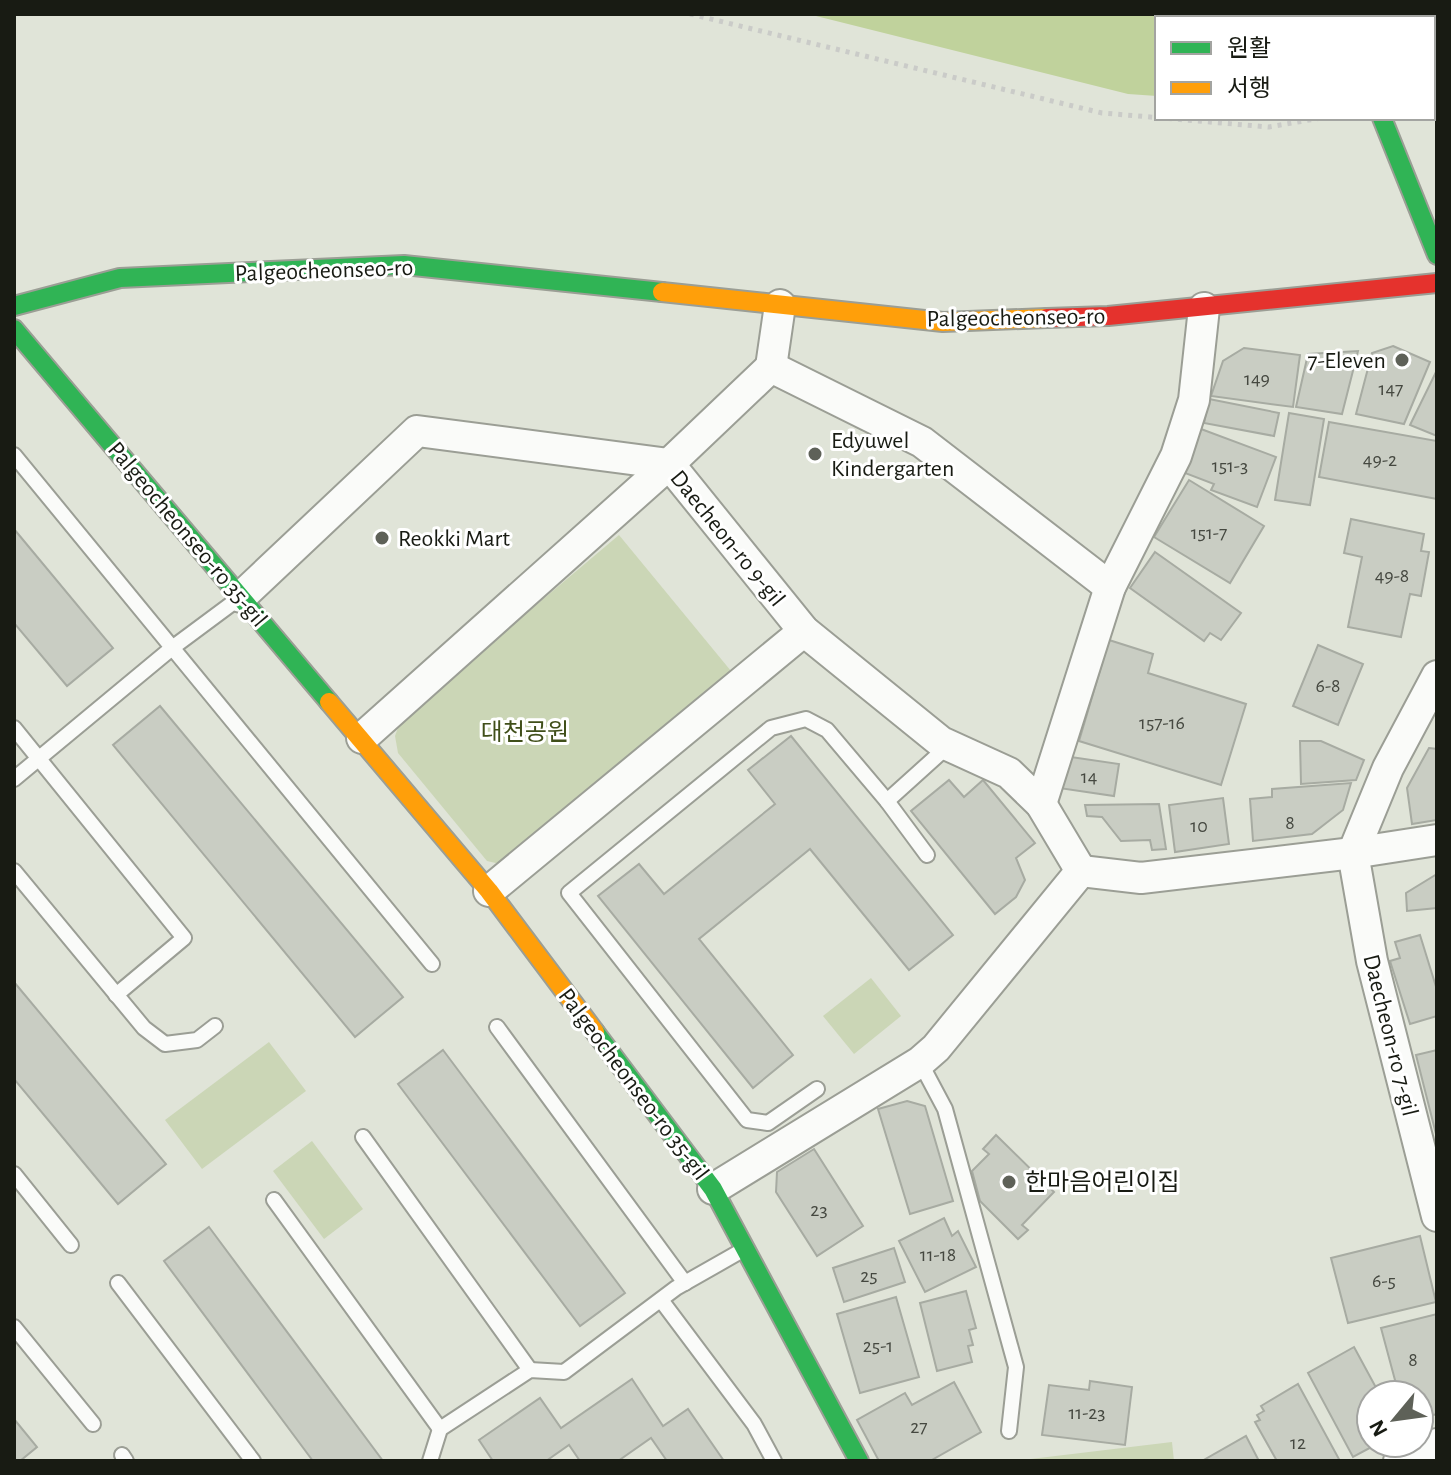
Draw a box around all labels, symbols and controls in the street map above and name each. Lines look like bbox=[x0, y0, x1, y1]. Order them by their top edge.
legend bbox=[1155, 16, 1435, 120]
text: 원활 bbox=[1227, 36, 1271, 61]
text: 서행 bbox=[1227, 76, 1271, 101]
street label: Palgeocheonseo-ro bbox=[234, 256, 414, 286]
street label: Palgeocheonseo-ro bbox=[926, 304, 1106, 332]
place label: 7-Eleven bbox=[1308, 349, 1386, 373]
marker: 7-Eleven bbox=[1393, 351, 1411, 369]
house number: 149 bbox=[1244, 369, 1270, 389]
house number: 147 bbox=[1379, 379, 1403, 399]
place label: Edyuwel Kindergarten bbox=[831, 429, 954, 481]
street label: Palgeocheonseo-ro 35-gil bbox=[103, 438, 271, 632]
marker: Edyuwel Kindergarten bbox=[806, 445, 824, 463]
house number: 49-2 bbox=[1363, 450, 1397, 470]
house number: 151-3 bbox=[1212, 456, 1248, 476]
street label: Daecheon-ro 9-gil bbox=[665, 466, 789, 611]
house number: 151-7 bbox=[1191, 523, 1227, 543]
place label: Reokki Mart bbox=[398, 527, 510, 551]
marker: Reokki Mart bbox=[373, 529, 391, 547]
house number: 49-8 bbox=[1375, 566, 1409, 586]
house number: 6-8 bbox=[1315, 676, 1341, 696]
house number: 157-16 bbox=[1139, 713, 1185, 733]
park label: 대천공원 bbox=[481, 720, 569, 745]
house number: 14 bbox=[1081, 767, 1097, 787]
house number: 8 bbox=[1285, 813, 1295, 833]
house number: 10 bbox=[1190, 816, 1208, 836]
street label: Daecheon-ro 7-gil bbox=[1358, 952, 1422, 1119]
street label: Palgeocheonseo-ro 35-gil bbox=[553, 984, 713, 1185]
place label: 한마음어린이집 bbox=[1025, 1170, 1180, 1195]
marker: 한마음어린이집 bbox=[1000, 1173, 1018, 1191]
house number: 23 bbox=[810, 1200, 828, 1220]
house number: 11-18 bbox=[920, 1245, 956, 1265]
house number: 25 bbox=[860, 1266, 878, 1286]
house number: 6-5 bbox=[1372, 1271, 1396, 1291]
house number: 25-1 bbox=[863, 1336, 893, 1356]
house number: 8 bbox=[1408, 1350, 1418, 1370]
north arrow bbox=[1355, 1379, 1435, 1459]
house number: 11-23 bbox=[1068, 1403, 1106, 1423]
text: N bbox=[1365, 1416, 1392, 1440]
house number: 27 bbox=[910, 1417, 928, 1437]
house number: 12 bbox=[1290, 1433, 1306, 1453]

